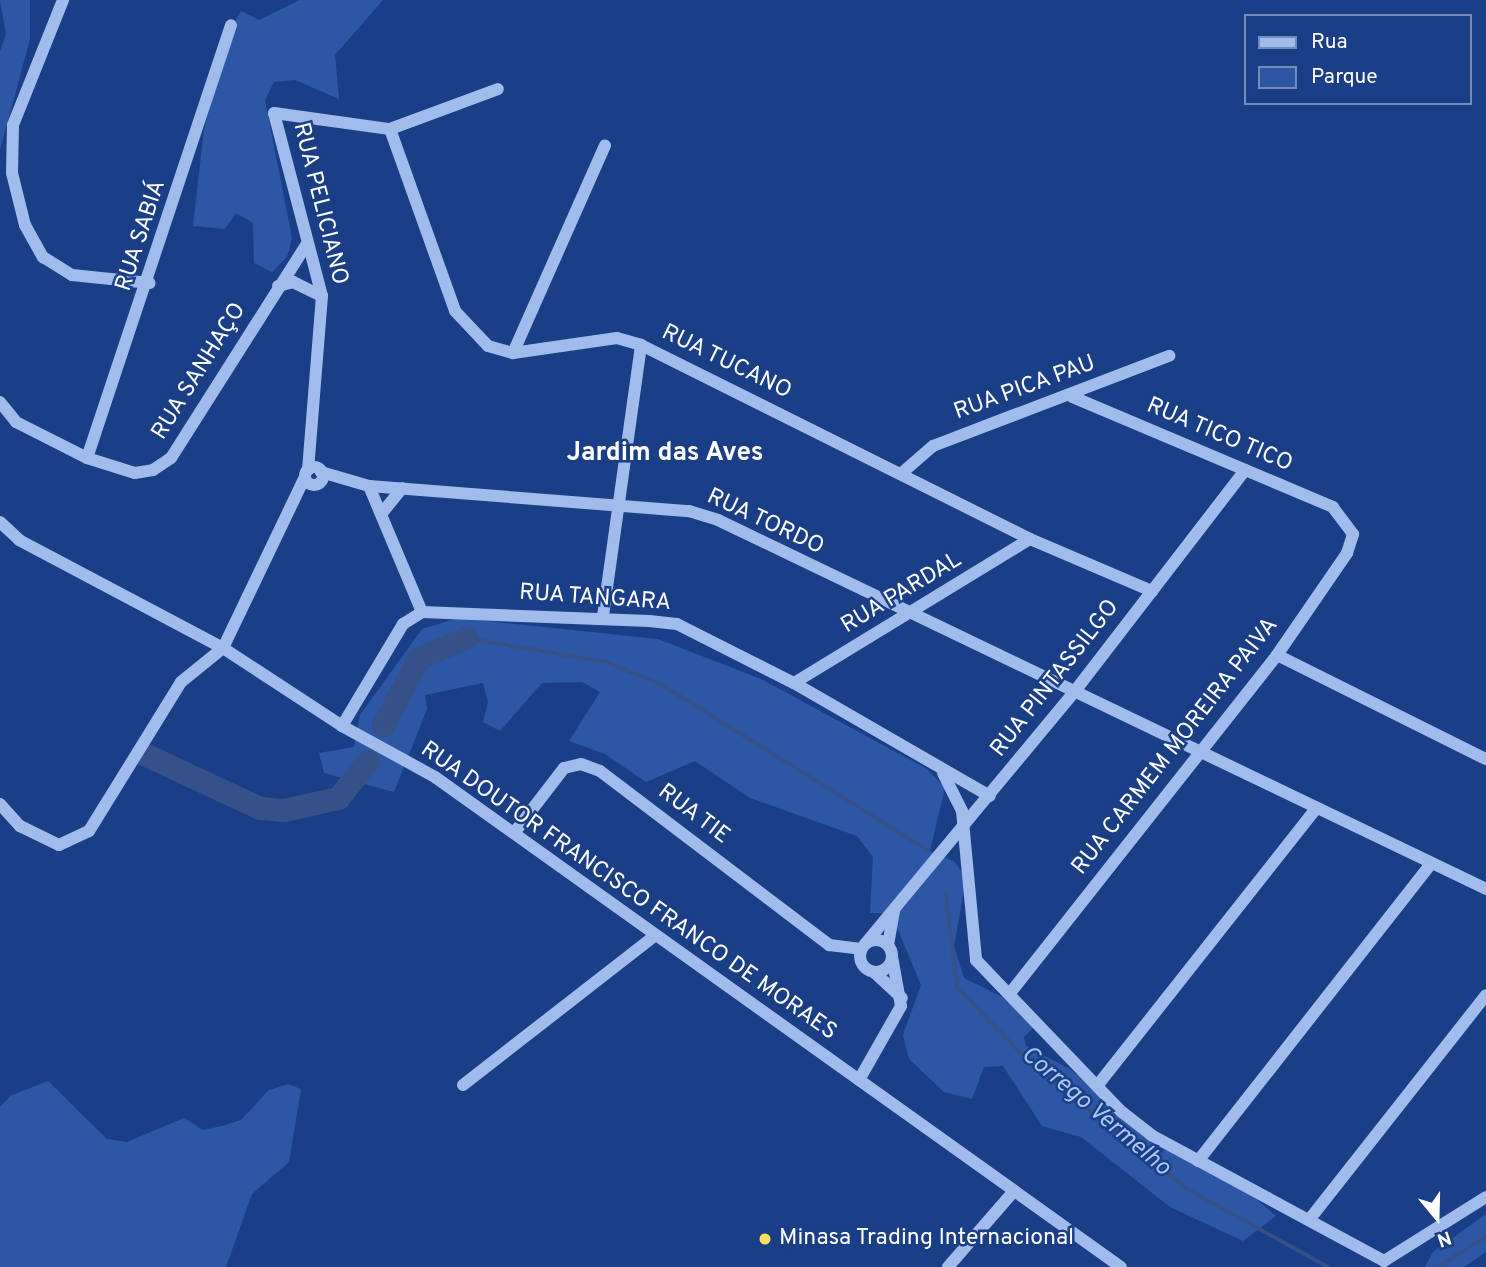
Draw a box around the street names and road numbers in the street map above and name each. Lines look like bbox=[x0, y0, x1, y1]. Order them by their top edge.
street label: RUA PELICIANO bbox=[285, 119, 353, 289]
street label: RUA SABIÁ bbox=[111, 177, 173, 295]
street label: RUA SANHAÇO bbox=[147, 298, 253, 446]
street label: RUA TUCANO bbox=[656, 319, 796, 407]
street label: RUA PICA PAU bbox=[950, 350, 1100, 428]
street label: RUA TICO TICO bbox=[1141, 392, 1297, 480]
street label: RUA TORDO bbox=[701, 483, 829, 563]
street label: RUA PARDAL bbox=[836, 547, 968, 641]
street label: RUA TANGARA bbox=[517, 580, 673, 618]
street label: RUA PINTASSILGO bbox=[986, 594, 1126, 764]
street label: RUA CARMEM MOREIRA PAIVA bbox=[1067, 612, 1285, 882]
street label: RUA DOUTOR FRANCISCO FRANCO DE MORAES bbox=[414, 737, 842, 1047]
street label: RUA TIE bbox=[651, 779, 735, 851]

